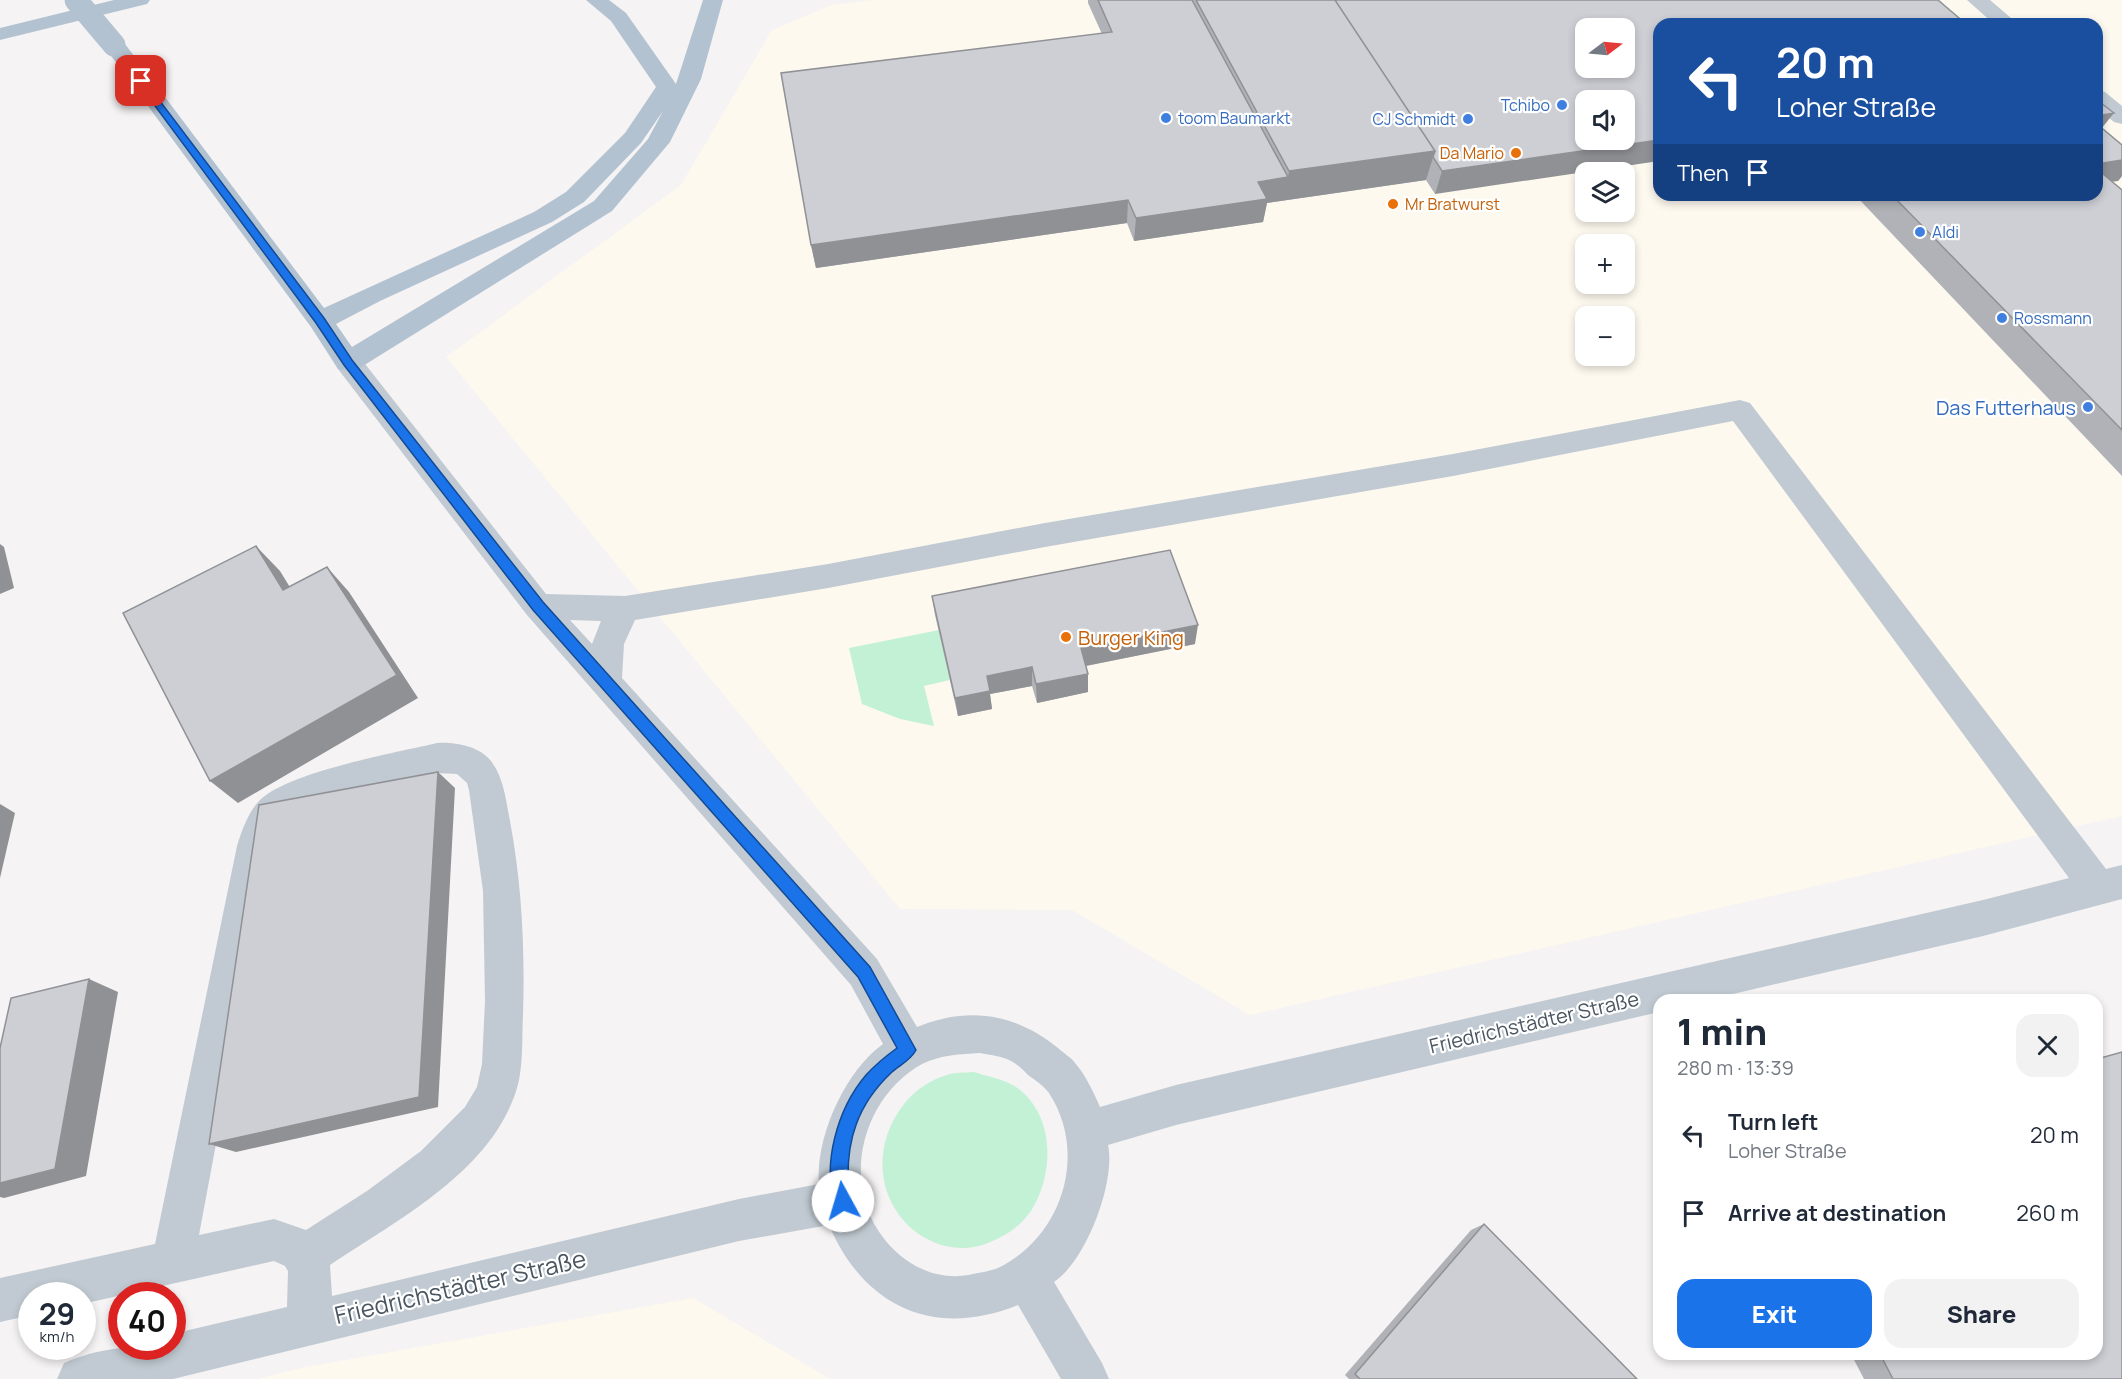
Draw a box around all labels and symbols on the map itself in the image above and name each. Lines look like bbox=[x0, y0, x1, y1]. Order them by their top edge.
north arrow bbox=[1575, 18, 1635, 78]
pin bbox=[115, 55, 166, 106]
place label: Tchibo bbox=[1501, 94, 1550, 116]
marker: Tchibo bbox=[1555, 98, 1569, 112]
place label: toom Baumarkt bbox=[1178, 107, 1291, 129]
place label: CJ Schmidt bbox=[1373, 108, 1456, 130]
marker: toom Baumarkt bbox=[1159, 111, 1173, 125]
marker: CJ Schmidt bbox=[1461, 112, 1475, 126]
place label: Da Mario bbox=[1440, 142, 1504, 164]
marker: Da Mario bbox=[1509, 146, 1523, 160]
place label: Mr Bratwurst bbox=[1405, 193, 1500, 215]
marker: Mr Bratwurst bbox=[1386, 197, 1400, 211]
place label: Aldi bbox=[1932, 221, 1959, 243]
marker: Aldi bbox=[1913, 225, 1927, 239]
place label: Rossmann bbox=[2014, 307, 2092, 329]
marker: Rossmann bbox=[1995, 311, 2009, 325]
place label: Das Futterhaus bbox=[1936, 394, 2076, 421]
marker: Das Futterhaus bbox=[2081, 400, 2095, 414]
place label: Burger King bbox=[1078, 624, 1184, 651]
marker: Burger King bbox=[1059, 630, 1073, 644]
street label: Friedrichstädter Straße bbox=[1427, 985, 1641, 1059]
position arrow bbox=[811, 1169, 875, 1233]
street label: Friedrichstädter Straße bbox=[331, 1241, 589, 1331]
speed limit sign: 40 bbox=[108, 1282, 186, 1360]

